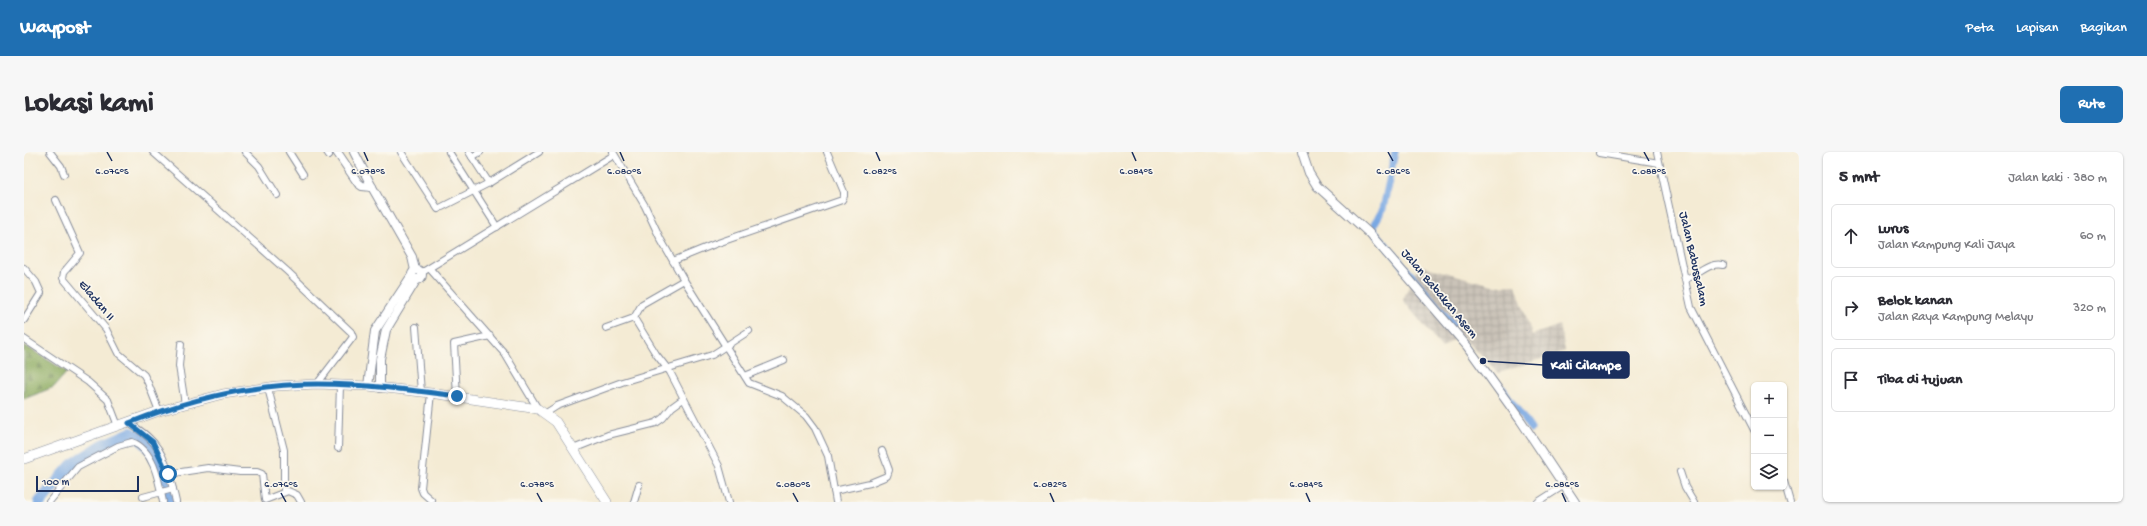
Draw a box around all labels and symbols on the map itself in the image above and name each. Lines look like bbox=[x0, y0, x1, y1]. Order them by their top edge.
text: 6.076°S bbox=[95, 166, 129, 178]
text: 6.078°S bbox=[351, 166, 385, 178]
text: 6.080°S bbox=[607, 166, 641, 178]
text: 6.082°S bbox=[863, 166, 897, 178]
text: 6.084°S bbox=[1119, 166, 1153, 178]
text: 6.086°S bbox=[1376, 166, 1410, 178]
text: 6.088°S bbox=[1632, 166, 1666, 178]
street label: Jalan Babussalam bbox=[1675, 210, 1711, 308]
street label: Jalan Babakan Asem bbox=[1397, 246, 1481, 342]
street label: Eladan II bbox=[75, 278, 117, 324]
callout: Kali Cilampe bbox=[1543, 352, 1629, 378]
text: Kali Cilampe bbox=[1550, 358, 1622, 375]
route end bbox=[448, 387, 466, 405]
route start bbox=[159, 465, 177, 483]
scale bar bbox=[36, 474, 139, 493]
text: 6.076°S bbox=[264, 479, 298, 491]
text: 6.078°S bbox=[520, 479, 554, 491]
text: 6.080°S bbox=[776, 479, 810, 491]
text: 6.082°S bbox=[1033, 479, 1067, 491]
text: 6.084°S bbox=[1289, 479, 1323, 491]
text: 6.086°S bbox=[1545, 479, 1579, 491]

